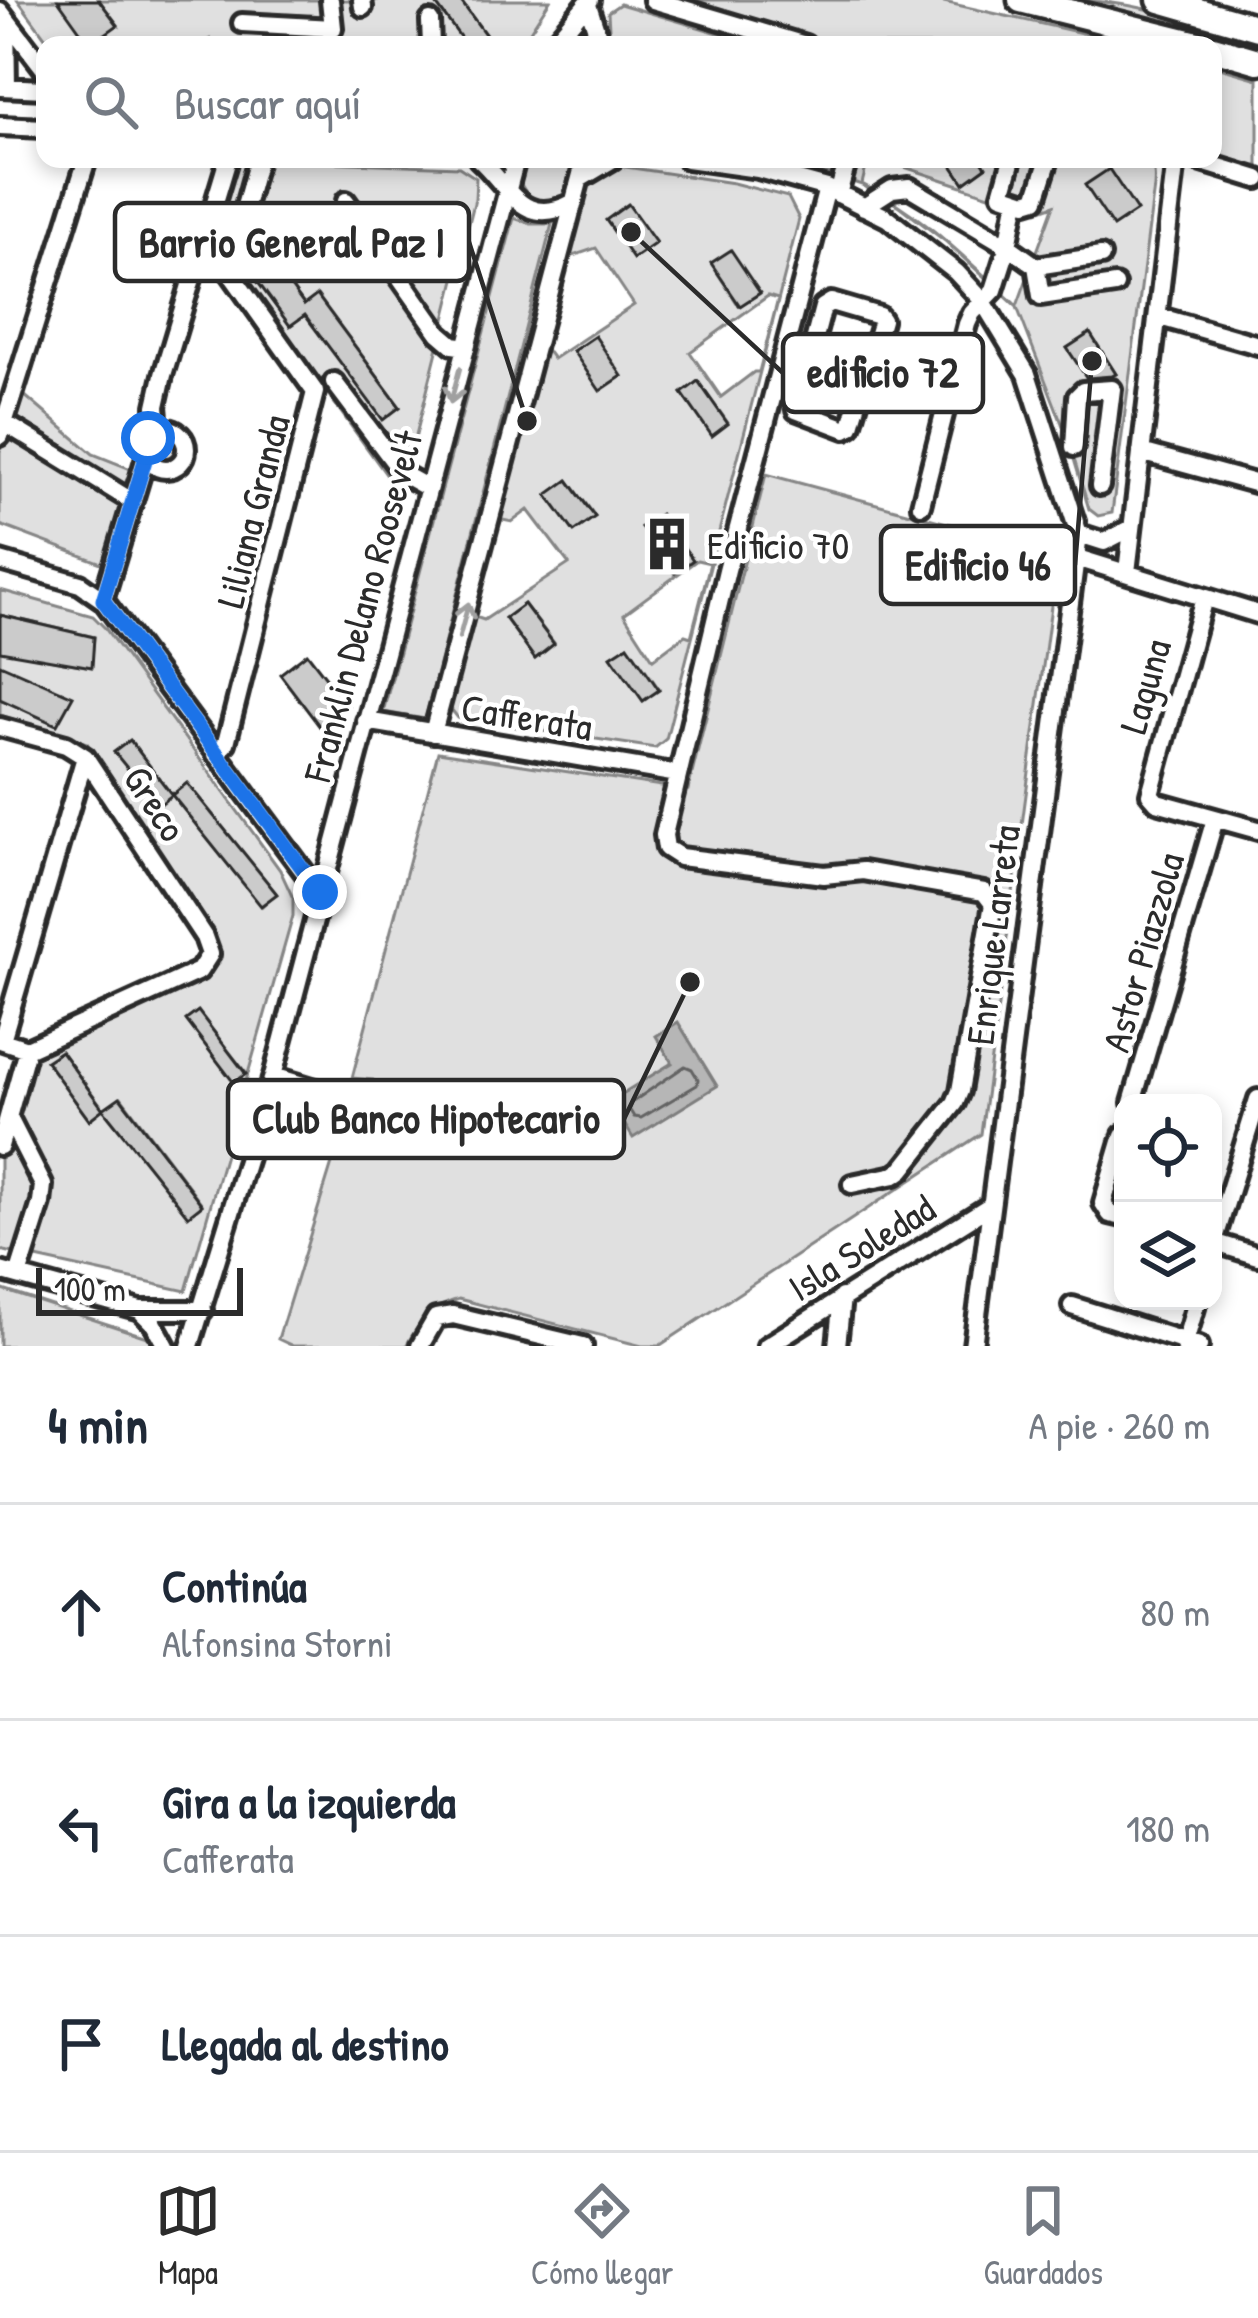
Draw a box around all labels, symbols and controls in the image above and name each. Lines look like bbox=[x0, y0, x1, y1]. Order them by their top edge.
search box bbox=[36, 36, 1222, 168]
icon: search bbox=[78, 69, 144, 135]
text: Buscar aquí bbox=[174, 72, 361, 133]
callout: Barrio General Paz I bbox=[115, 203, 469, 281]
text: Barrio General Paz I bbox=[139, 213, 445, 270]
callout: edificio 72 bbox=[783, 334, 983, 412]
text: edificio 72 bbox=[807, 343, 959, 400]
one-way arrow bbox=[443, 367, 465, 405]
street label: Liliana Granda bbox=[202, 409, 302, 613]
route start bbox=[121, 411, 175, 465]
street label: Franklin Delano Roosevelt bbox=[289, 424, 434, 788]
building icon: Edificio 70 bbox=[638, 515, 696, 573]
place label: Edificio 70 bbox=[707, 518, 849, 571]
callout: Edificio 46 bbox=[881, 526, 1075, 604]
text: Edificio 46 bbox=[905, 536, 1051, 593]
one-way arrow bbox=[454, 602, 476, 640]
street label: Laguna bbox=[1105, 633, 1183, 739]
street label: Cafferata bbox=[458, 680, 596, 752]
street label: Greco bbox=[112, 755, 200, 851]
street label: Enrique Larreta bbox=[952, 822, 1032, 1048]
street label: Astor Piazzola bbox=[1088, 846, 1196, 1058]
route end bbox=[293, 865, 347, 919]
callout: Club Banco Hipotecario bbox=[228, 1080, 624, 1158]
text: Club Banco Hipotecario bbox=[252, 1089, 600, 1147]
map controls bbox=[1114, 1094, 1222, 1310]
button: locate bbox=[1114, 1094, 1222, 1202]
street label: Isla Soledad bbox=[777, 1181, 945, 1313]
button: layers bbox=[1114, 1202, 1222, 1310]
scale bar bbox=[36, 1262, 243, 1315]
text: 100 m bbox=[54, 1267, 126, 1311]
text: 4 min bbox=[48, 1390, 148, 1459]
text: A pie · 260 m bbox=[1029, 1398, 1210, 1451]
text: Continúa bbox=[162, 1555, 307, 1616]
icon: ahead bbox=[48, 1579, 114, 1645]
text: 80 m bbox=[1140, 1585, 1210, 1638]
text: Alfonsina Storni bbox=[162, 1616, 393, 1669]
text: Gira a la izquierda bbox=[162, 1771, 456, 1832]
icon: left bbox=[48, 1795, 114, 1861]
text: 180 m bbox=[1126, 1801, 1210, 1854]
text: Cafferata bbox=[162, 1832, 294, 1885]
icon: arrive bbox=[48, 2011, 114, 2077]
text: Llegada al destino bbox=[162, 2013, 449, 2074]
tab: Mapa bbox=[155, 2178, 221, 2294]
tab: Cómo llegar bbox=[531, 2178, 674, 2294]
tab: Guardados bbox=[984, 2178, 1103, 2294]

